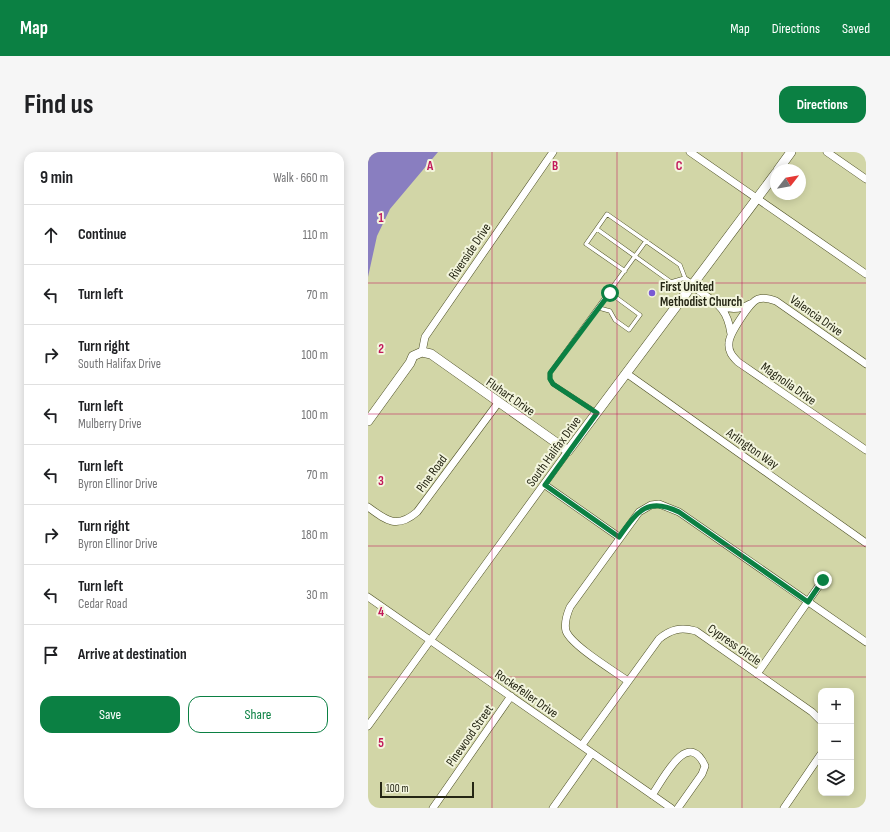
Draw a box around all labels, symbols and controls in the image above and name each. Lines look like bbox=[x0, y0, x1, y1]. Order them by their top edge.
text: Map bbox=[20, 17, 48, 40]
text: Map bbox=[730, 20, 750, 37]
text: Directions bbox=[772, 20, 820, 37]
text: Saved bbox=[842, 20, 870, 37]
button: Directions bbox=[779, 86, 866, 123]
text: Find us bbox=[24, 88, 93, 121]
text: A bbox=[426, 158, 434, 174]
text: B bbox=[552, 158, 558, 174]
text: C bbox=[676, 158, 683, 174]
north arrow bbox=[770, 164, 806, 200]
text: 9 min bbox=[40, 168, 73, 188]
text: Walk · 660 m bbox=[273, 170, 328, 186]
text: 1 bbox=[378, 210, 384, 226]
street label: Riverside Drive bbox=[445, 220, 495, 283]
icon: ahead bbox=[40, 224, 62, 246]
text: Continue bbox=[78, 225, 127, 244]
text: 110 m bbox=[303, 227, 328, 243]
place label: First United Methodist Church bbox=[660, 279, 743, 310]
icon: left bbox=[40, 284, 62, 306]
route start bbox=[601, 284, 619, 302]
text: Turn left bbox=[78, 285, 123, 304]
text: 70 m bbox=[307, 287, 328, 303]
marker: First United Methodist Church bbox=[647, 288, 657, 298]
street label: Valencia Drive bbox=[787, 292, 846, 340]
text: Turn right bbox=[78, 337, 130, 356]
text: 2 bbox=[378, 341, 384, 357]
icon: right bbox=[40, 344, 62, 366]
text: 100 m bbox=[301, 347, 328, 363]
text: South Halifax Drive bbox=[78, 356, 161, 372]
street label: Magnolia Drive bbox=[758, 359, 819, 409]
street label: Fluhart Drive bbox=[483, 374, 538, 419]
text: Turn left bbox=[78, 397, 123, 416]
icon: left bbox=[40, 404, 62, 426]
text: 100 m bbox=[301, 407, 328, 423]
street label: South Halifax Drive bbox=[523, 413, 585, 490]
text: Mulberry Drive bbox=[78, 416, 142, 432]
street label: Arlington Way bbox=[722, 424, 782, 473]
street label: Pine Road bbox=[413, 452, 451, 495]
text: Turn left bbox=[78, 457, 123, 476]
icon: left bbox=[40, 464, 62, 486]
text: 70 m bbox=[307, 467, 328, 483]
text: 3 bbox=[378, 473, 384, 489]
text: Byron Ellinor Drive bbox=[78, 476, 158, 492]
text: Turn right bbox=[78, 517, 130, 536]
icon: right bbox=[40, 524, 62, 546]
text: 180 m bbox=[302, 527, 328, 543]
text: Byron Ellinor Drive bbox=[78, 536, 158, 552]
route end bbox=[814, 571, 832, 589]
text: Turn left bbox=[78, 577, 123, 596]
icon: left bbox=[40, 584, 62, 606]
text: 30 m bbox=[306, 587, 328, 603]
text: Cedar Road bbox=[78, 596, 127, 612]
text: 4 bbox=[378, 604, 384, 620]
street label: Cypress Circle bbox=[705, 621, 764, 669]
icon: arrive bbox=[40, 644, 62, 666]
text: Arrive at destination bbox=[78, 645, 187, 664]
street label: Rockefeller Drive bbox=[492, 666, 561, 722]
map controls bbox=[818, 688, 854, 796]
button: + bbox=[818, 688, 854, 724]
button: Save bbox=[40, 696, 180, 733]
button: Share bbox=[188, 696, 328, 733]
street label: Pinewood Street bbox=[443, 702, 497, 769]
button: − bbox=[818, 724, 854, 760]
text: 5 bbox=[378, 735, 384, 751]
button: layers bbox=[818, 760, 854, 796]
scale bar bbox=[380, 780, 474, 799]
text: 100 m bbox=[386, 782, 408, 795]

